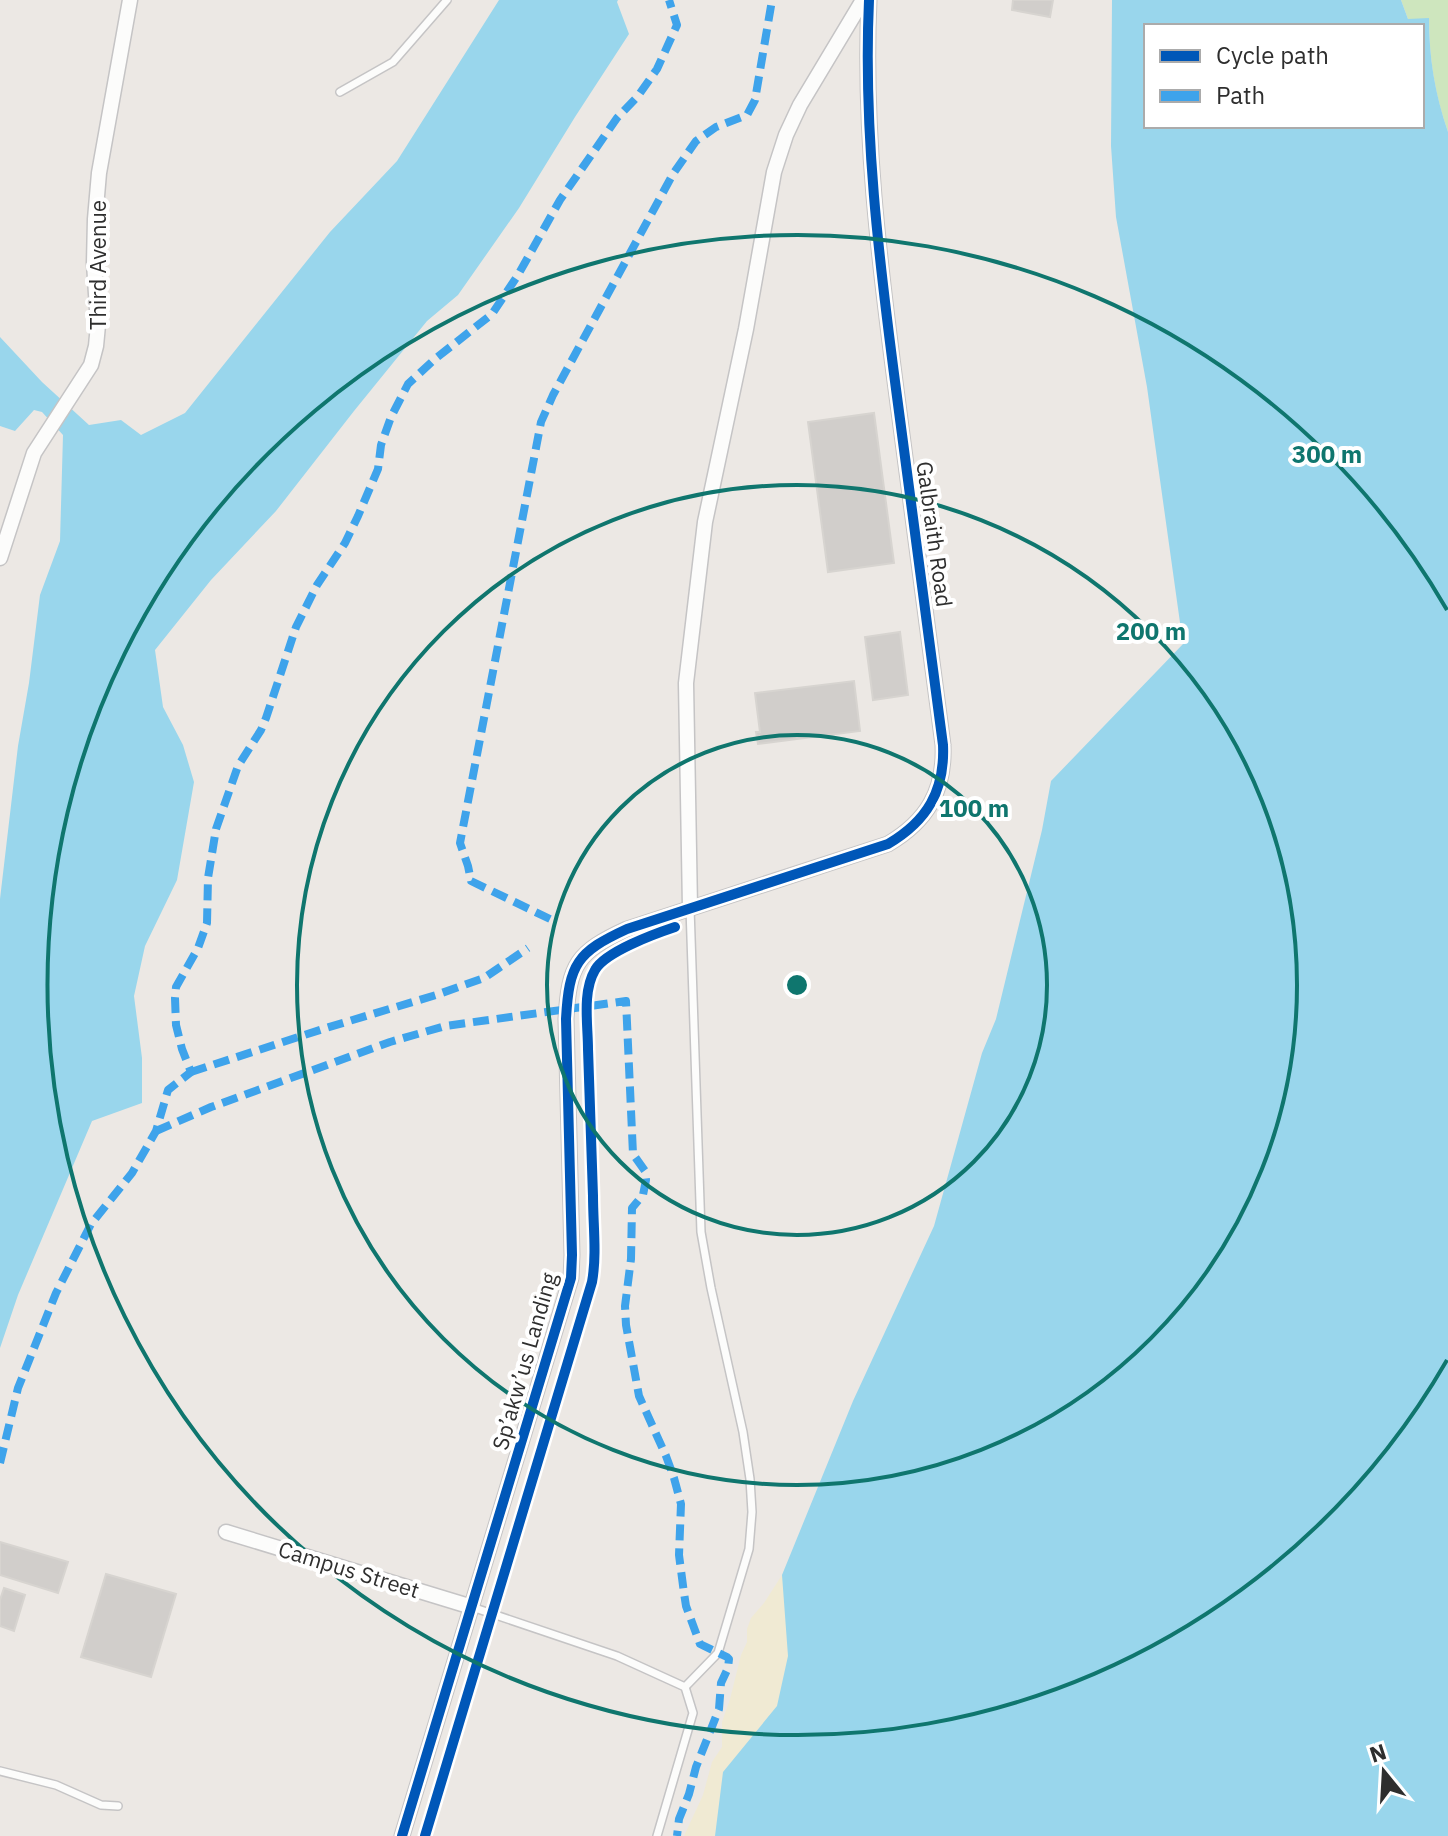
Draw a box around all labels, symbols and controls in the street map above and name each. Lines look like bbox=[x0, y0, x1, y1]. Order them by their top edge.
legend bbox=[1144, 24, 1424, 128]
text: Cycle path bbox=[1216, 39, 1329, 71]
text: Path bbox=[1216, 79, 1265, 111]
street label: Third Avenue bbox=[83, 200, 112, 330]
text: 300 m bbox=[1292, 438, 1362, 470]
street label: Galbraith Road bbox=[910, 459, 960, 609]
text: 200 m bbox=[1116, 615, 1186, 647]
text: 100 m bbox=[939, 792, 1009, 824]
centre of rings bbox=[783, 971, 811, 999]
street label: Sp’akw’us Landing bbox=[485, 1269, 563, 1453]
street label: Campus Street bbox=[275, 1534, 423, 1604]
north arrow bbox=[1344, 1732, 1424, 1812]
text: N bbox=[1366, 1736, 1390, 1769]

